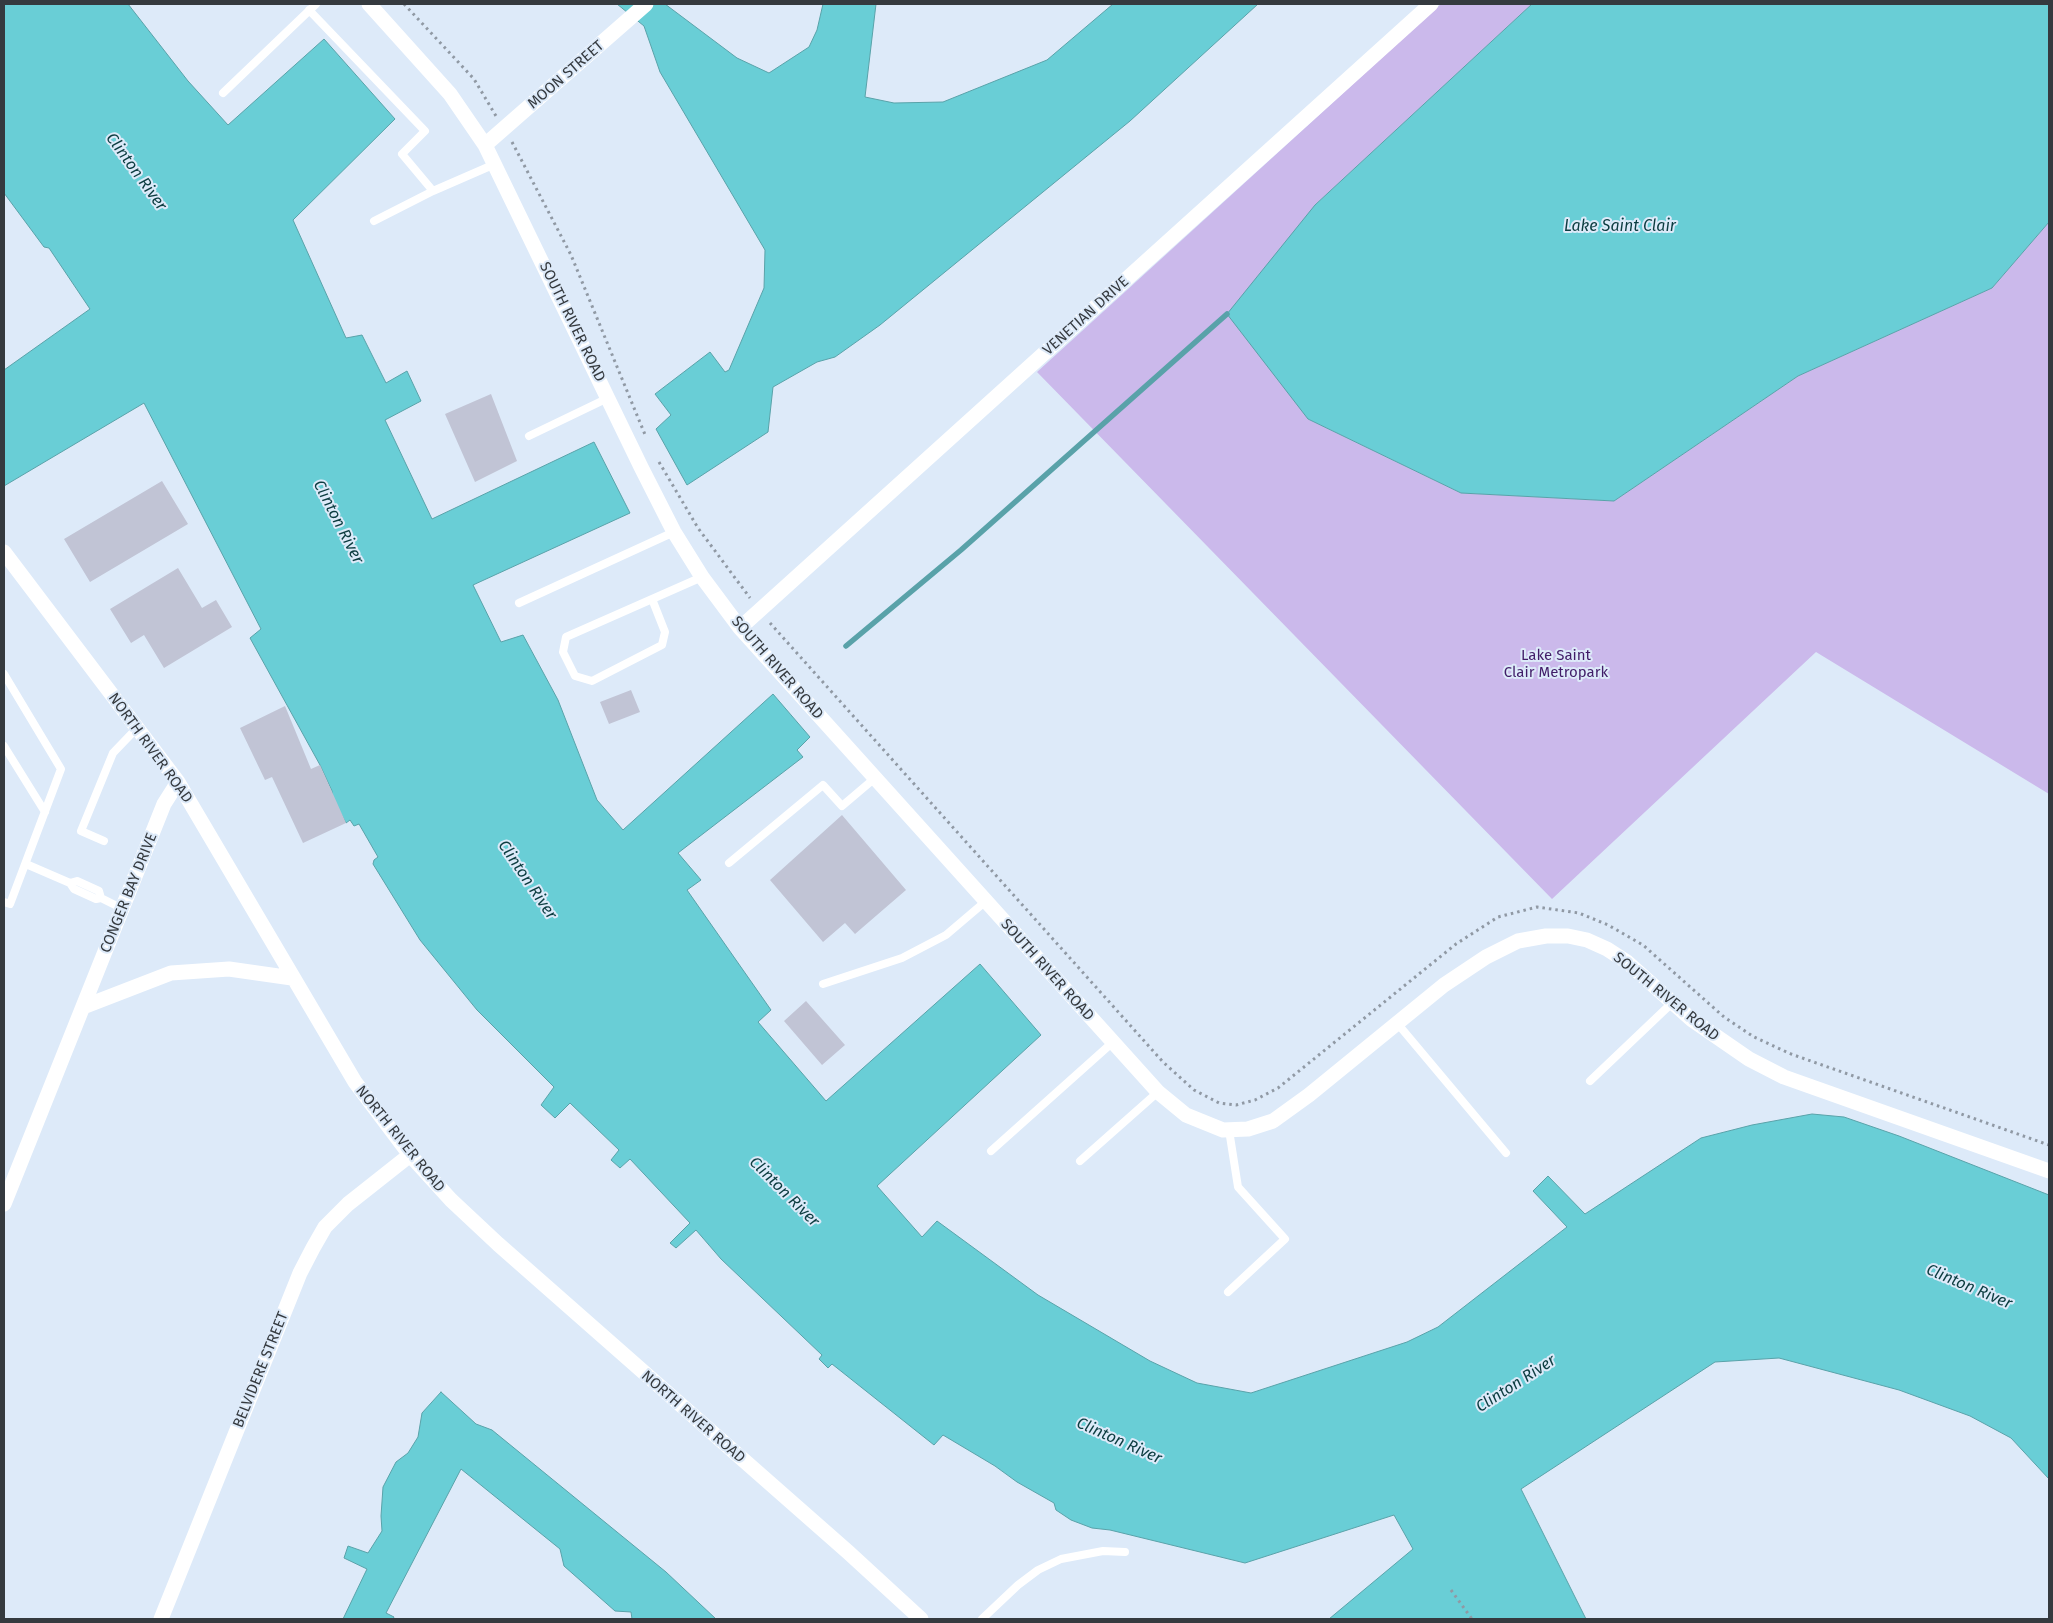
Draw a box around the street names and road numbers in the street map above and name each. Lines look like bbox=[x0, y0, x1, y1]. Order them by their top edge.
street label: MOON STREET bbox=[524, 37, 608, 113]
street label: SOUTH RIVER ROAD bbox=[535, 259, 609, 385]
street label: VENETIAN DRIVE bbox=[1039, 273, 1133, 359]
street label: SOUTH RIVER ROAD bbox=[727, 613, 827, 723]
street label: NORTH RIVER ROAD bbox=[104, 689, 196, 807]
street label: CONGER BAY DRIVE bbox=[97, 830, 161, 956]
street label: SOUTH RIVER ROAD bbox=[997, 915, 1097, 1025]
street label: SOUTH RIVER ROAD bbox=[1610, 949, 1722, 1045]
street label: NORTH RIVER ROAD bbox=[352, 1082, 448, 1196]
street label: BELVIDERE STREET bbox=[230, 1309, 292, 1431]
street label: NORTH RIVER ROAD bbox=[637, 1367, 749, 1467]

